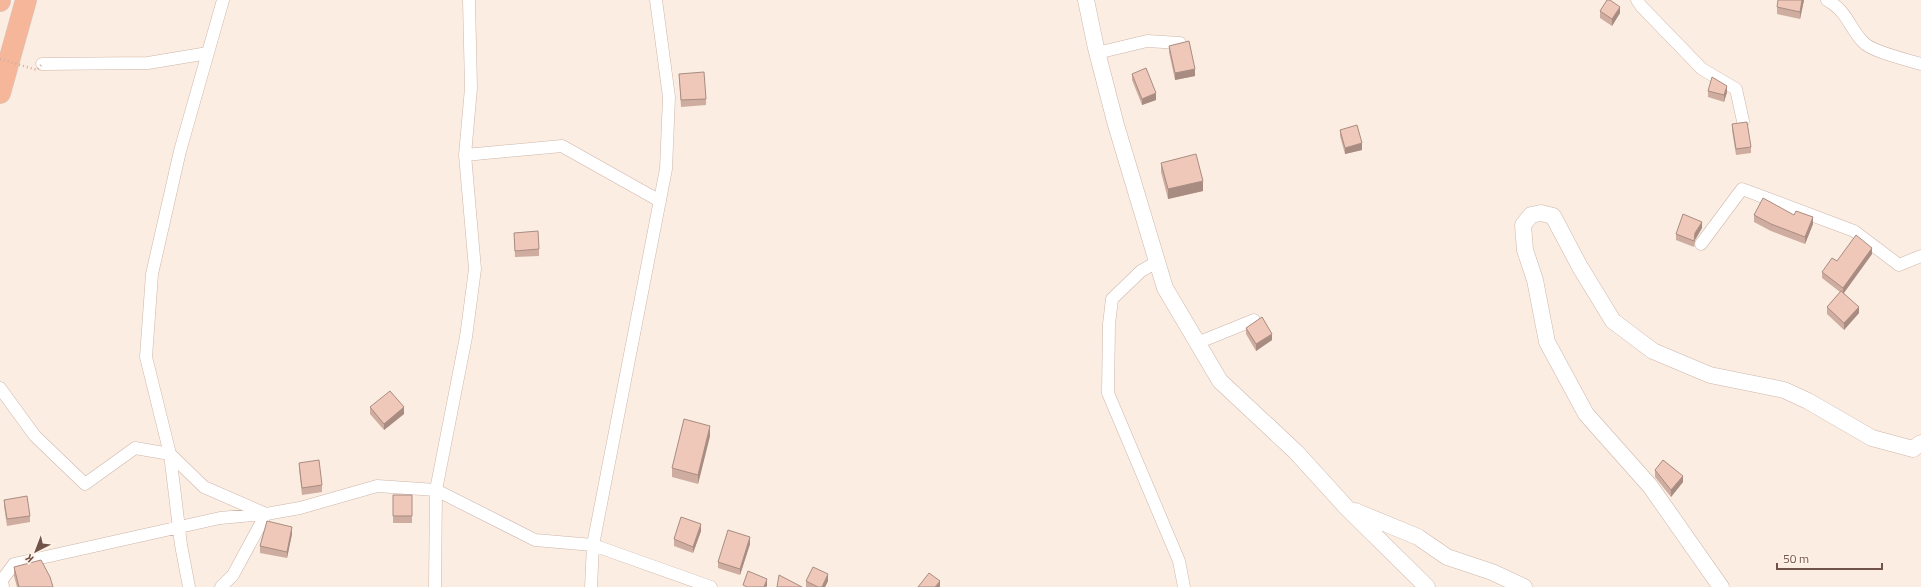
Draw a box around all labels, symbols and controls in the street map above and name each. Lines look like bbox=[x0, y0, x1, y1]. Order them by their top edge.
north arrow bbox=[16, 531, 56, 571]
scale bar bbox=[1777, 545, 1882, 571]
text: 50 m bbox=[1783, 549, 1809, 568]
text: K bbox=[21, 550, 37, 567]

